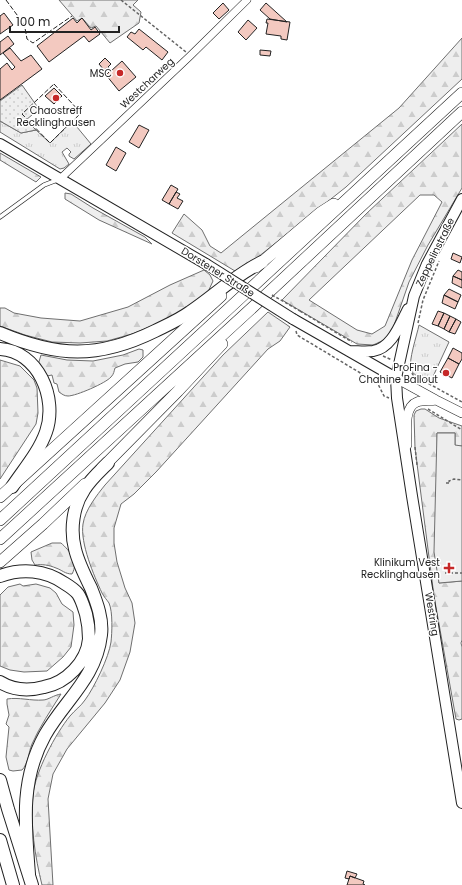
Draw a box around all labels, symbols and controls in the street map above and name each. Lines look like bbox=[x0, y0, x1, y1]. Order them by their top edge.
scale bar bbox=[10, 8, 119, 34]
text: 100 m bbox=[16, 13, 50, 30]
street label: Westcharweg bbox=[117, 54, 177, 112]
place label: MSC bbox=[90, 66, 112, 81]
marker: MSC bbox=[115, 68, 125, 78]
marker: Chaostreff Recklinghausen bbox=[51, 93, 61, 103]
place label: Chaostreff Recklinghausen bbox=[17, 103, 95, 130]
street label: Zeppelinstraße bbox=[412, 215, 458, 289]
street label: Dorstener Straße bbox=[178, 243, 258, 301]
place label: ProFina - Chahine Ballout bbox=[359, 360, 438, 387]
marker: ProFina - Chahine Ballout bbox=[441, 368, 451, 378]
place label: Klinikum Vest Recklinghausen bbox=[361, 555, 440, 582]
marker: Klinikum Vest Recklinghausen bbox=[443, 562, 455, 574]
street label: Westring bbox=[421, 591, 443, 637]

